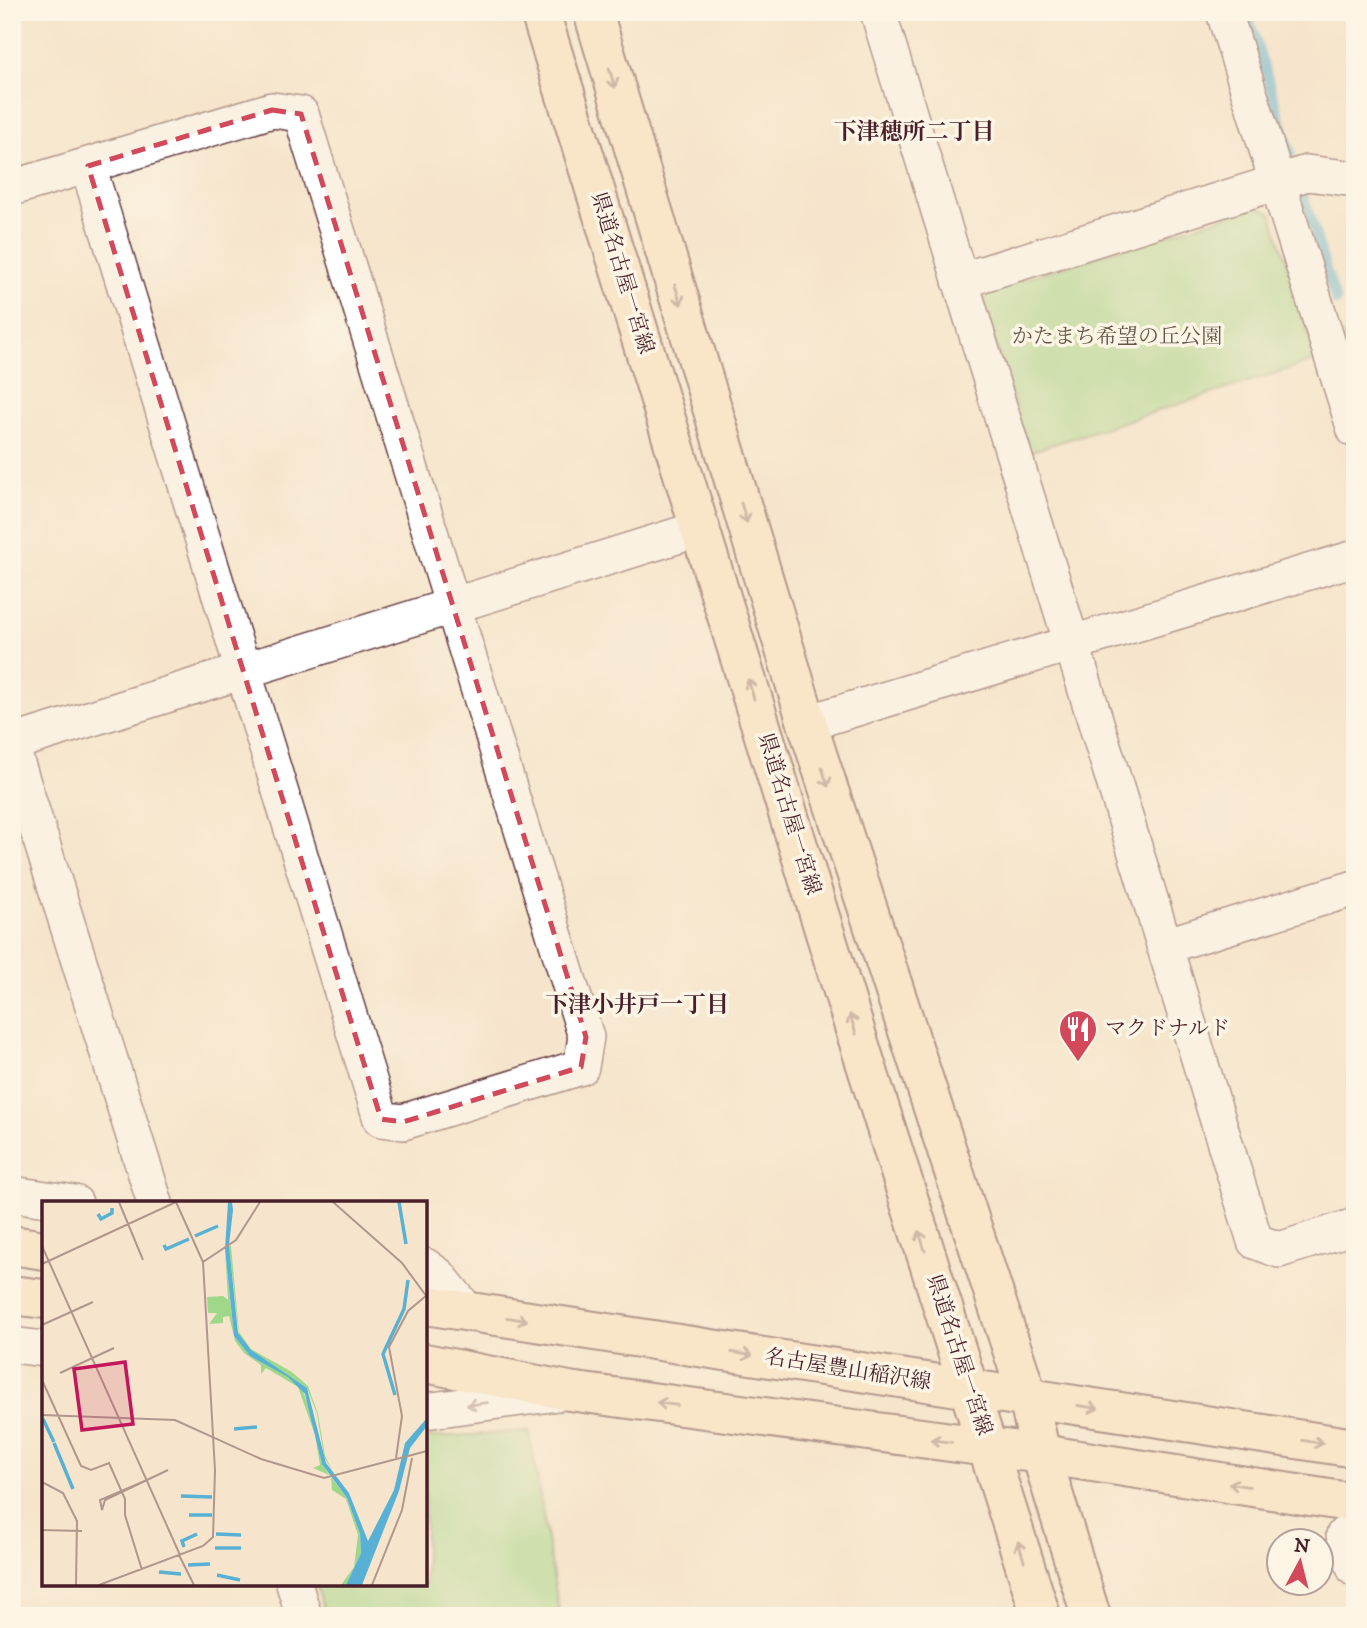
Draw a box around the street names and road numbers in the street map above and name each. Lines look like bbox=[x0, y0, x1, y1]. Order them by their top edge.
street label: 県道名古屋一宮線 bbox=[585, 189, 659, 357]
street label: 県道名古屋一宮線 bbox=[752, 730, 826, 898]
street label: 県道名古屋一宮線 bbox=[921, 1271, 997, 1439]
street label: 名古屋豊山稲沢線 bbox=[763, 1344, 933, 1396]

